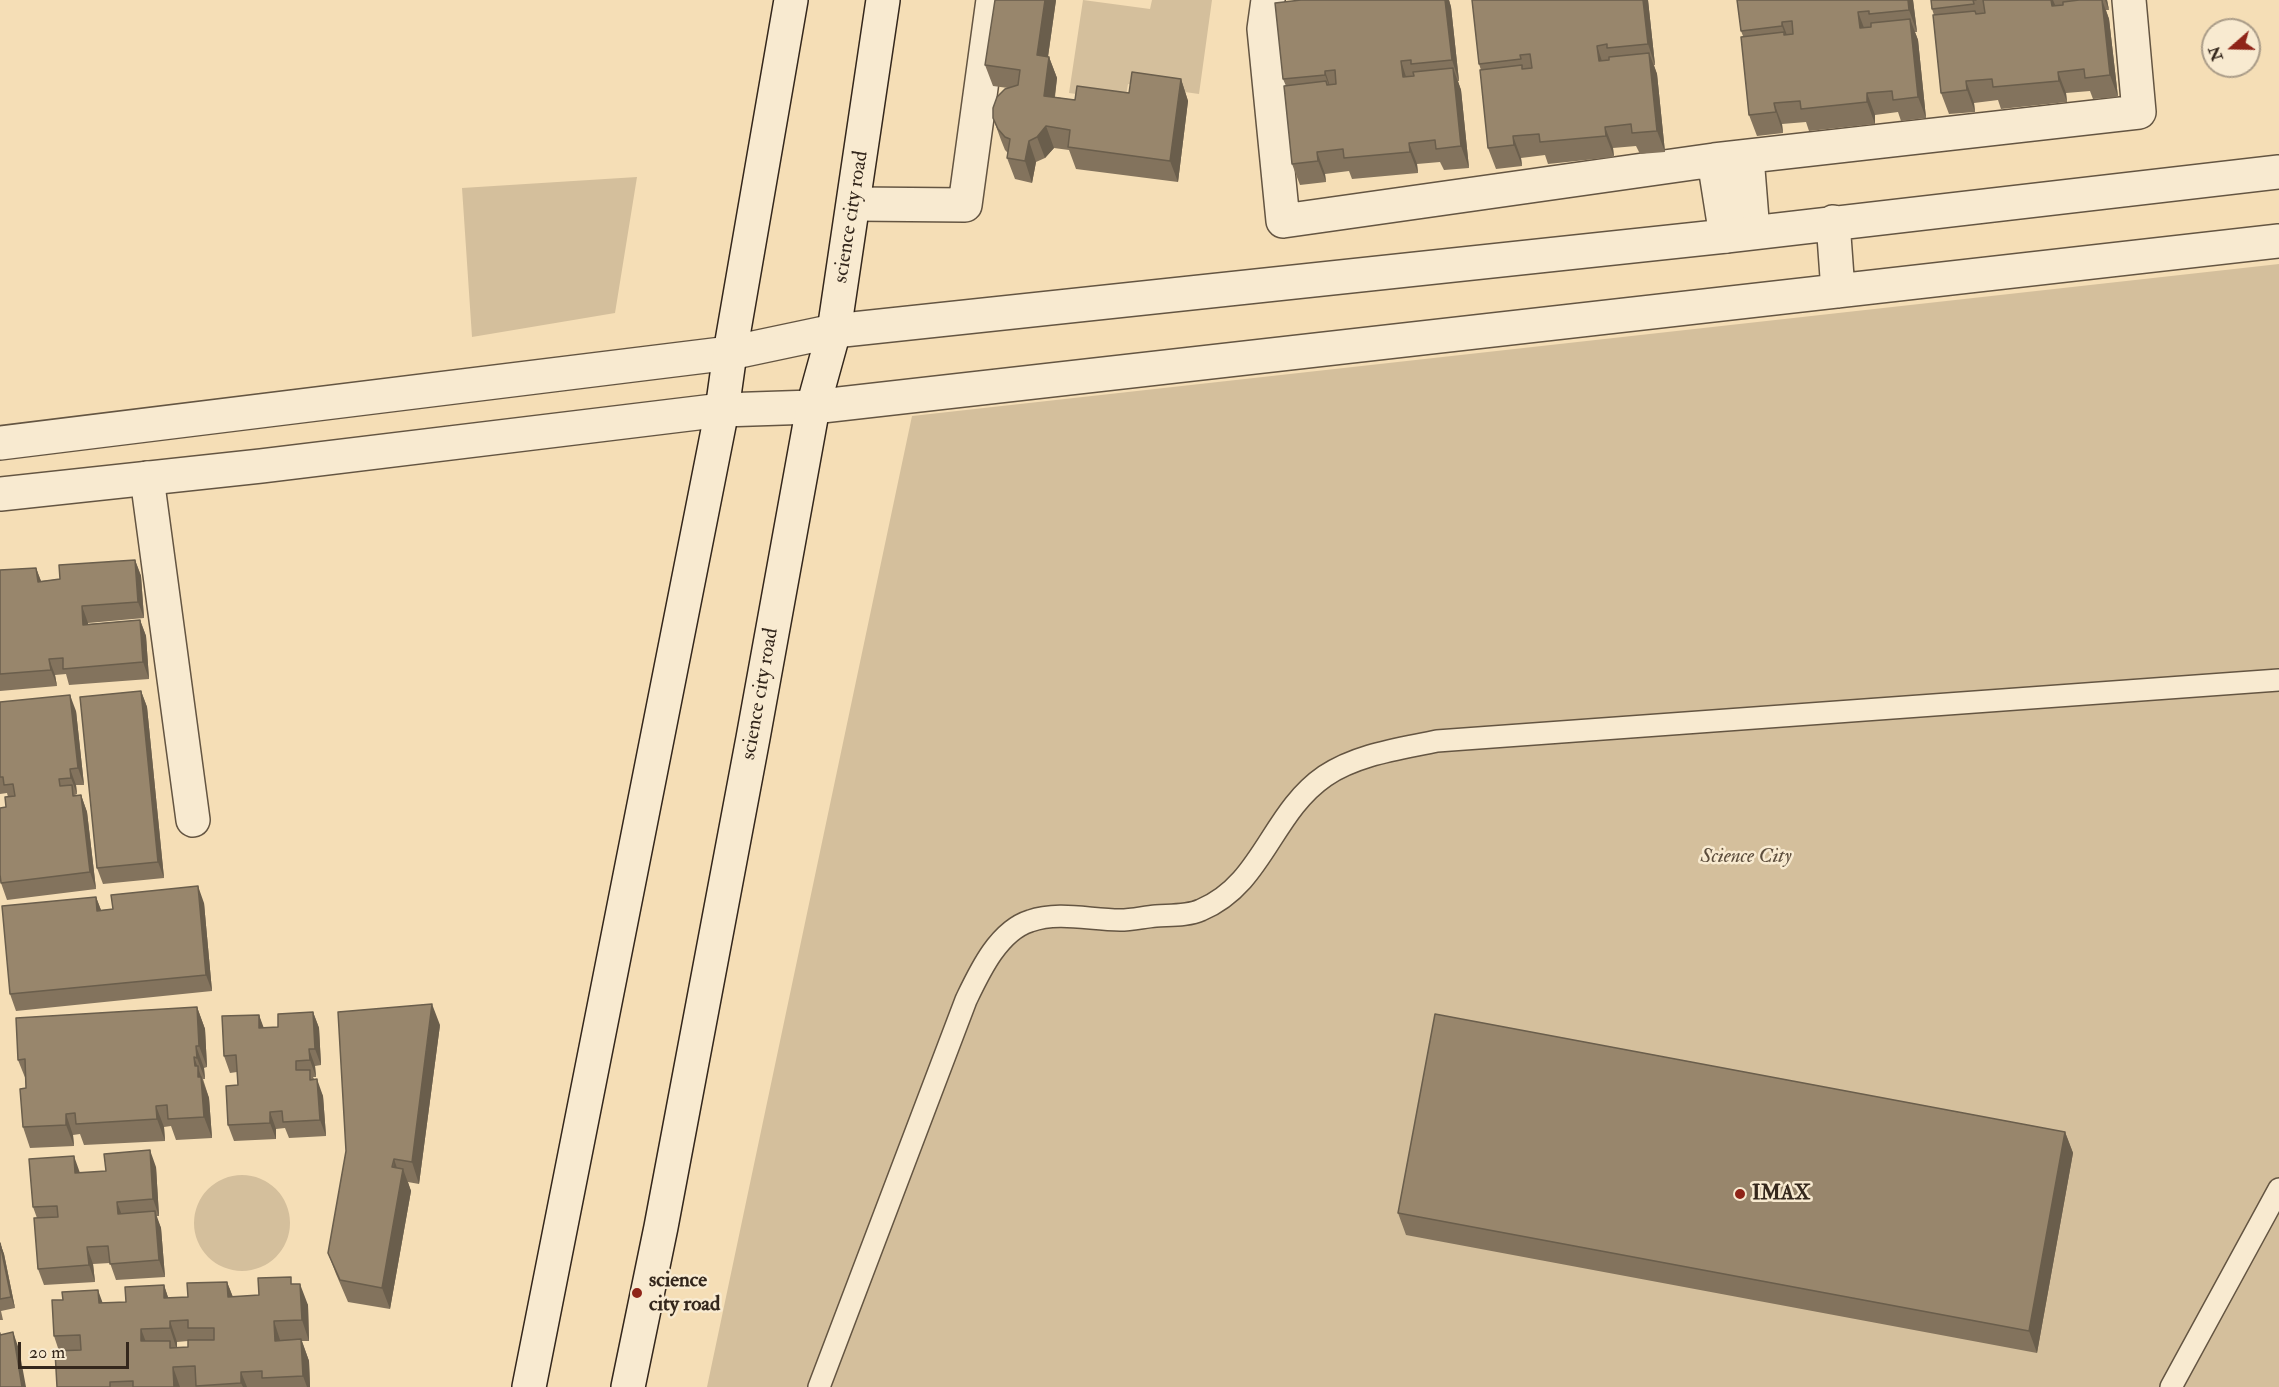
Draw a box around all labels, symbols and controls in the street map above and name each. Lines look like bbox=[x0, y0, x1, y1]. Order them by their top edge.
north arrow bbox=[2201, 18, 2261, 78]
text: N bbox=[2204, 43, 2228, 64]
street label: science city road bbox=[829, 149, 875, 285]
street label: science city road bbox=[737, 626, 785, 762]
park label: Science City bbox=[1700, 844, 1792, 870]
place label: IMAX bbox=[1752, 1181, 1810, 1207]
marker: IMAX bbox=[1733, 1187, 1747, 1201]
place label: science city road bbox=[649, 1268, 720, 1318]
marker: science city road bbox=[630, 1286, 644, 1300]
scale bar bbox=[21, 1330, 132, 1368]
text: 20 m bbox=[29, 1341, 65, 1364]

